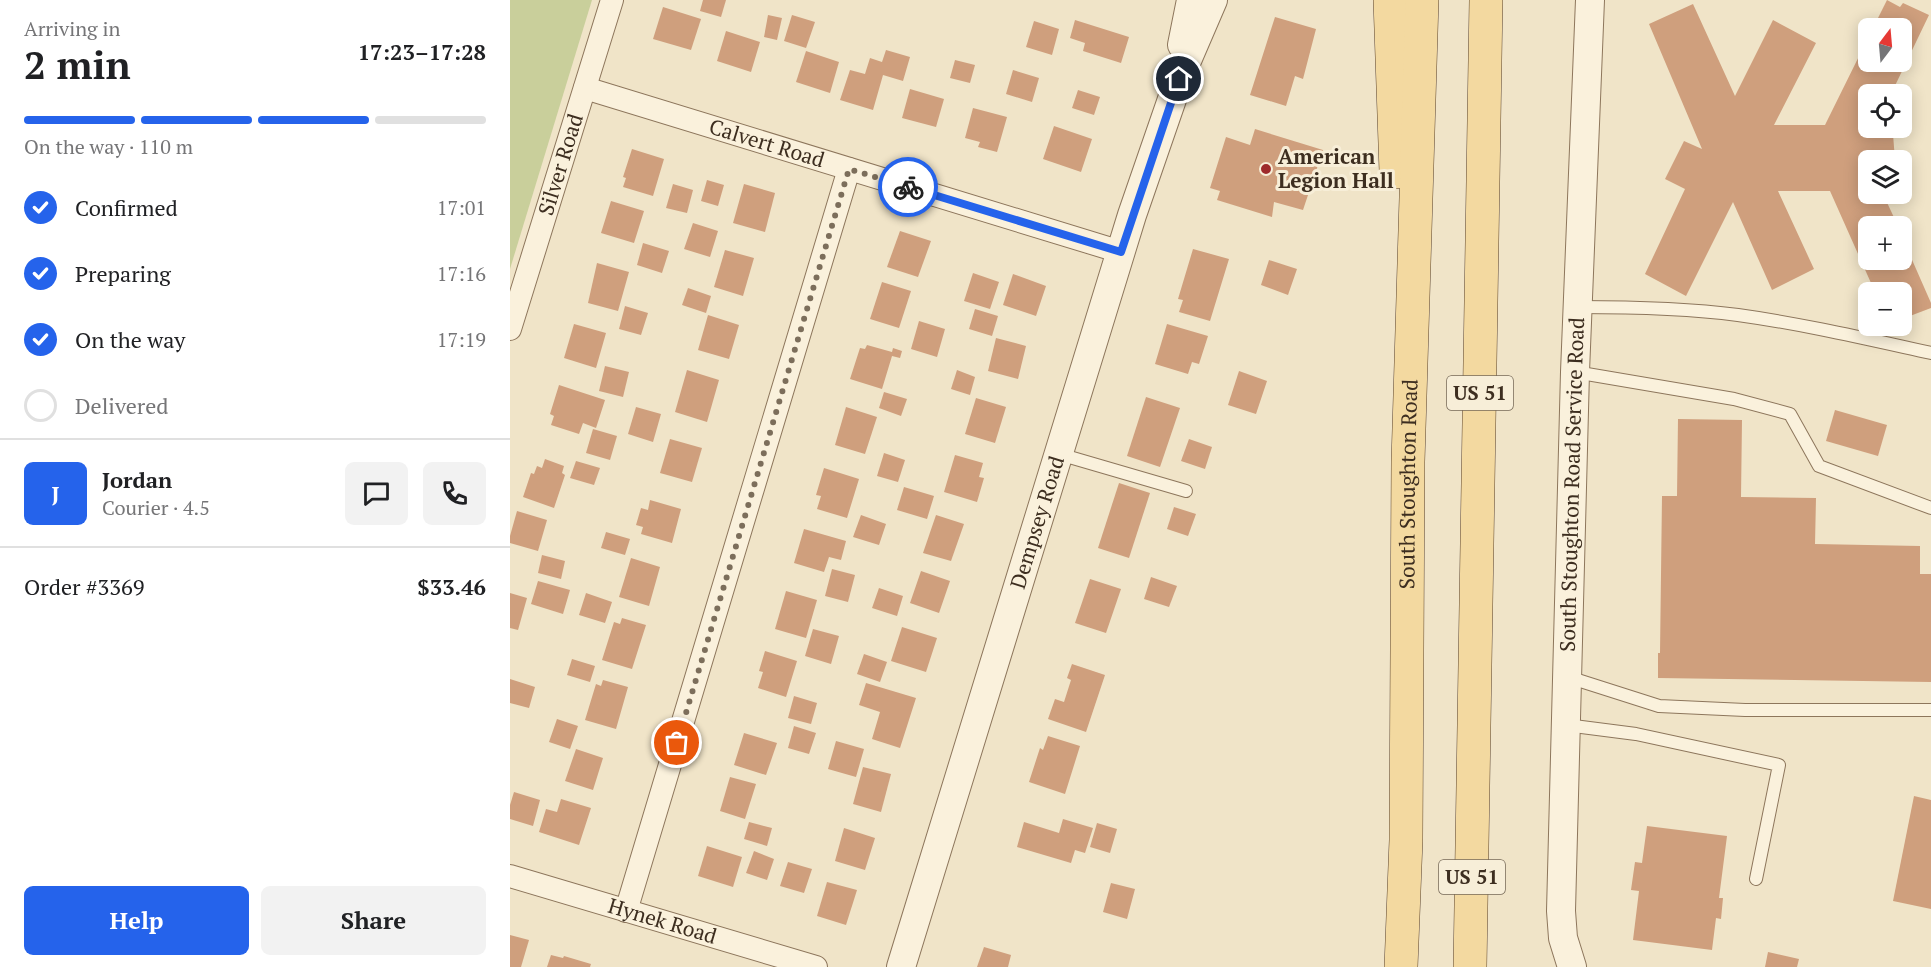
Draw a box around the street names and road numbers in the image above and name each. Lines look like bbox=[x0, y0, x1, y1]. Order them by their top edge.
street label: Silver Road bbox=[531, 110, 589, 219]
street label: Calvert Road bbox=[706, 112, 828, 174]
street label: South Stoughton Road Service Road bbox=[1553, 316, 1590, 652]
road number: US 51 bbox=[1447, 376, 1513, 410]
street label: South Stoughton Road bbox=[1392, 378, 1424, 589]
street label: Dempsey Road bbox=[1003, 452, 1070, 592]
road number: US 51 bbox=[1439, 860, 1505, 894]
street label: Hynek Road bbox=[605, 891, 721, 950]

